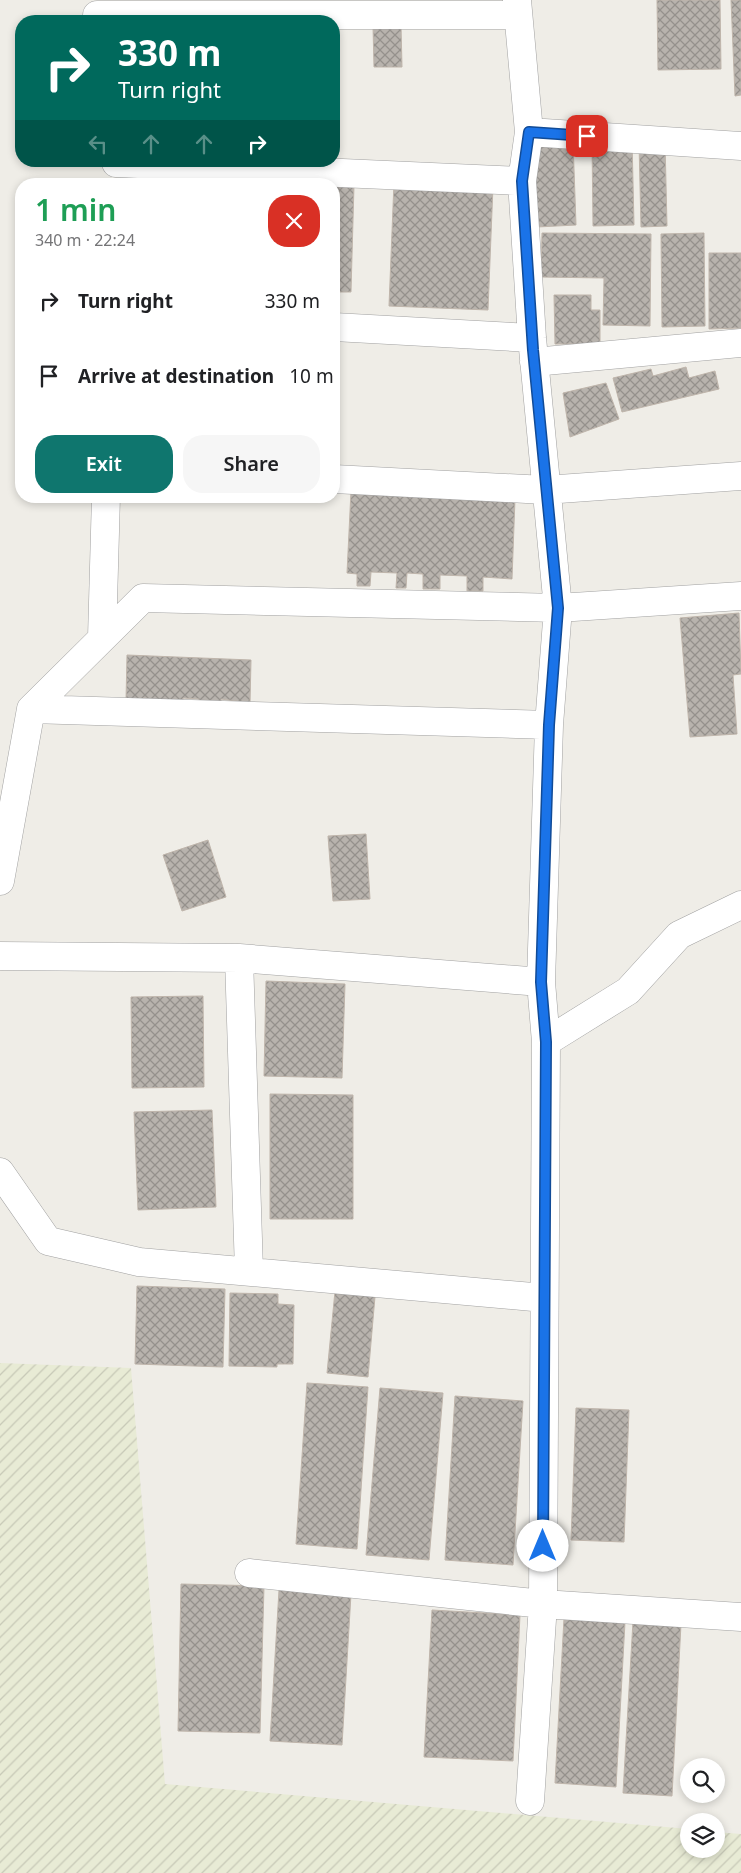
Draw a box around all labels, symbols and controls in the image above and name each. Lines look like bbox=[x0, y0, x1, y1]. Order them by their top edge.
text: 330 m bbox=[118, 29, 221, 76]
icon: right bbox=[35, 35, 100, 100]
text: Turn right bbox=[118, 74, 221, 104]
pin bbox=[566, 115, 608, 157]
icon: arrive bbox=[573, 122, 601, 150]
icon: left bbox=[84, 130, 112, 158]
icon: ahead bbox=[137, 130, 165, 158]
icon: ahead bbox=[190, 130, 218, 158]
icon: right bbox=[243, 130, 271, 158]
text: 1 min bbox=[35, 189, 116, 230]
button: close bbox=[268, 195, 320, 247]
text: 340 m · 22:24 bbox=[35, 229, 135, 251]
icon: right bbox=[35, 287, 63, 315]
text: Turn right bbox=[78, 288, 173, 314]
text: 330 m bbox=[265, 288, 320, 314]
icon: arrive bbox=[35, 362, 63, 390]
text: Arrive at destination bbox=[78, 363, 274, 389]
text: 10 m bbox=[289, 363, 334, 389]
button: Exit bbox=[35, 435, 173, 493]
button: Share bbox=[183, 435, 320, 493]
position arrow bbox=[516, 1519, 568, 1571]
map controls bbox=[680, 1758, 725, 1858]
button: search bbox=[680, 1758, 725, 1803]
button: layers bbox=[680, 1813, 725, 1858]

